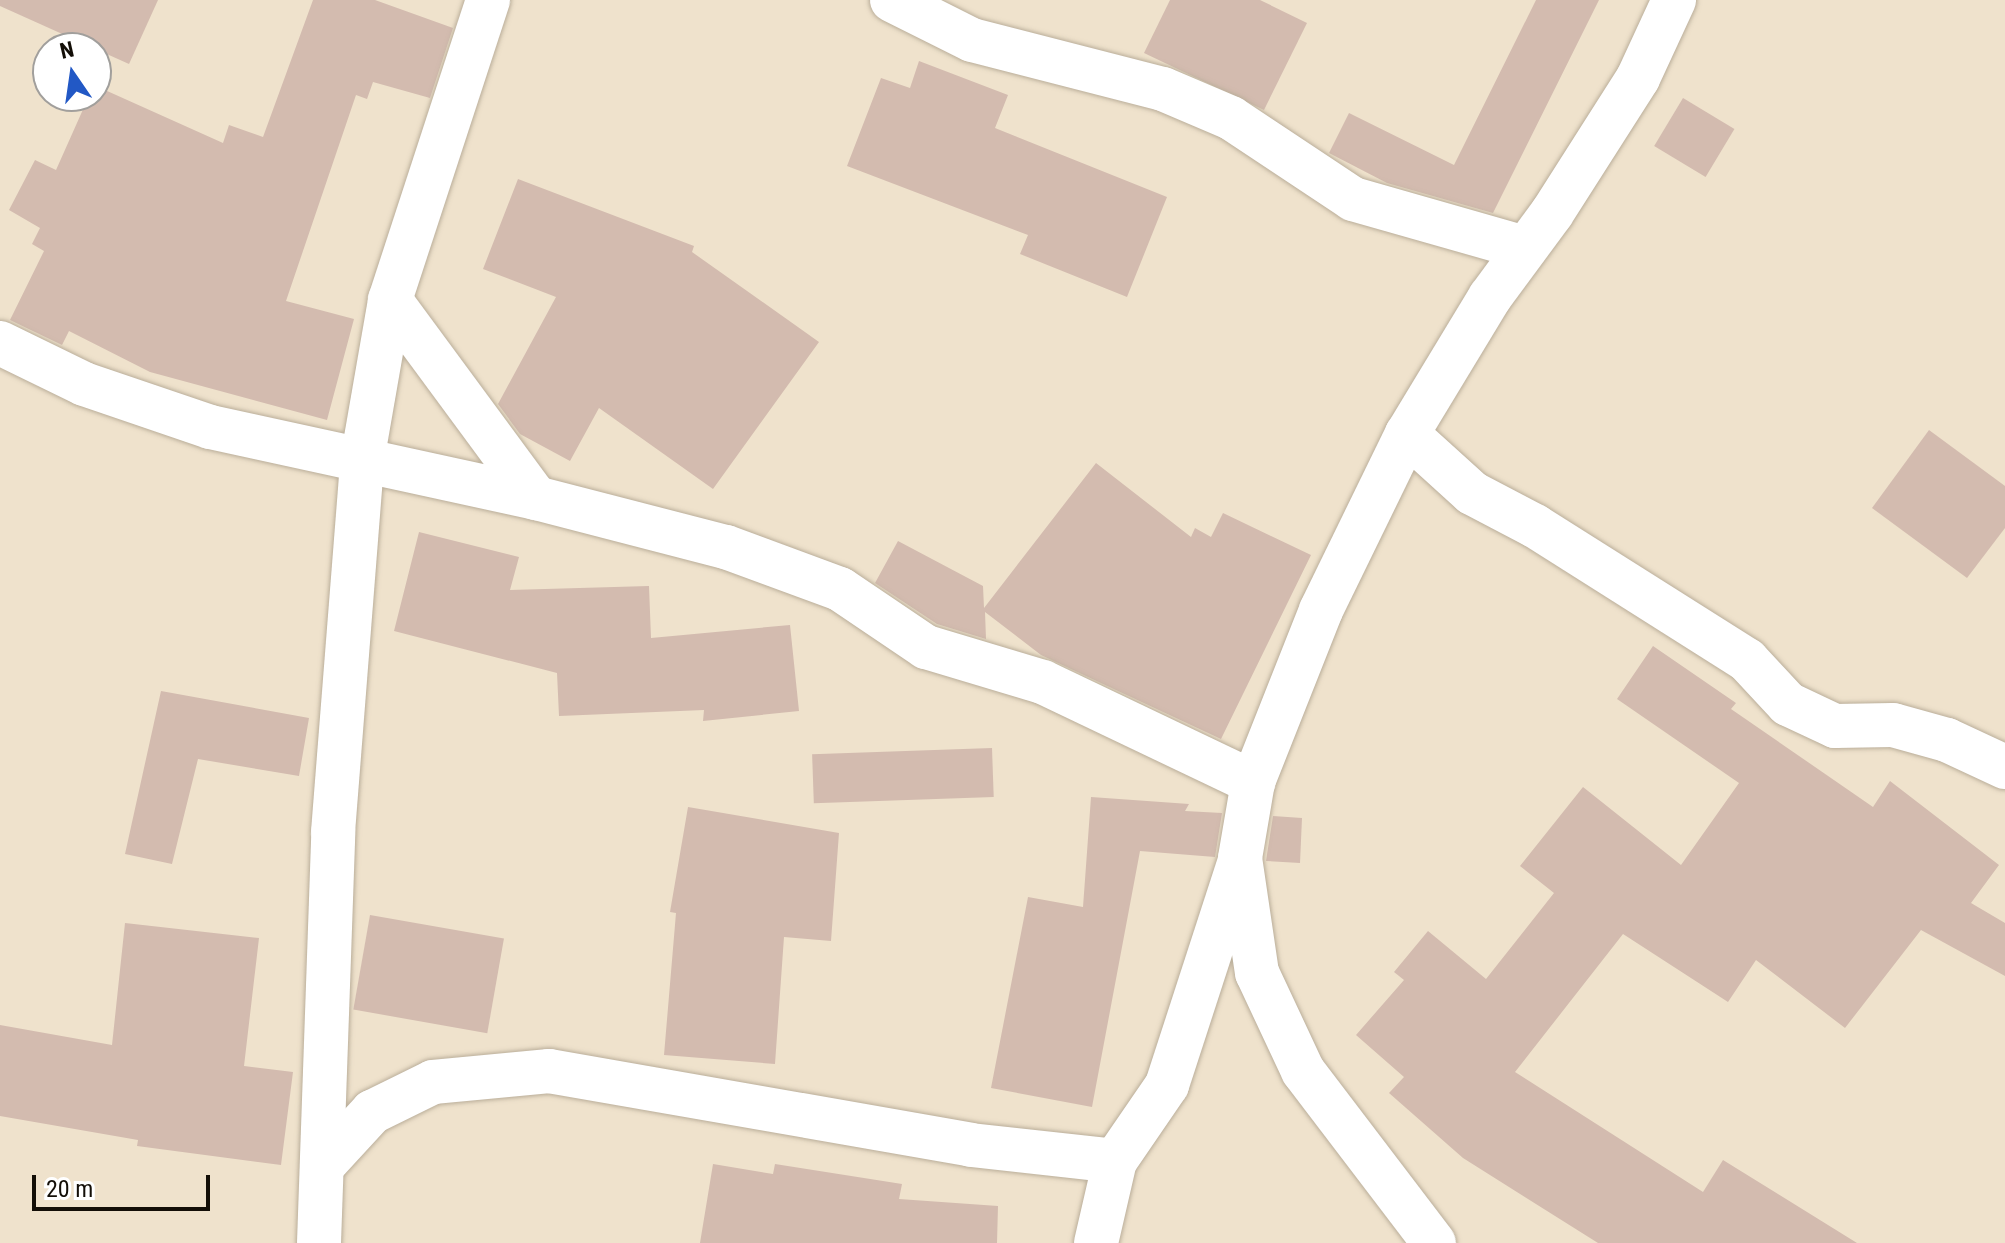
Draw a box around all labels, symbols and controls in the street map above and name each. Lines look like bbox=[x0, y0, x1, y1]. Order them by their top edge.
north arrow bbox=[32, 32, 112, 112]
text: N bbox=[58, 36, 76, 64]
scale bar bbox=[36, 1159, 214, 1209]
text: 20 m bbox=[46, 1175, 93, 1203]

